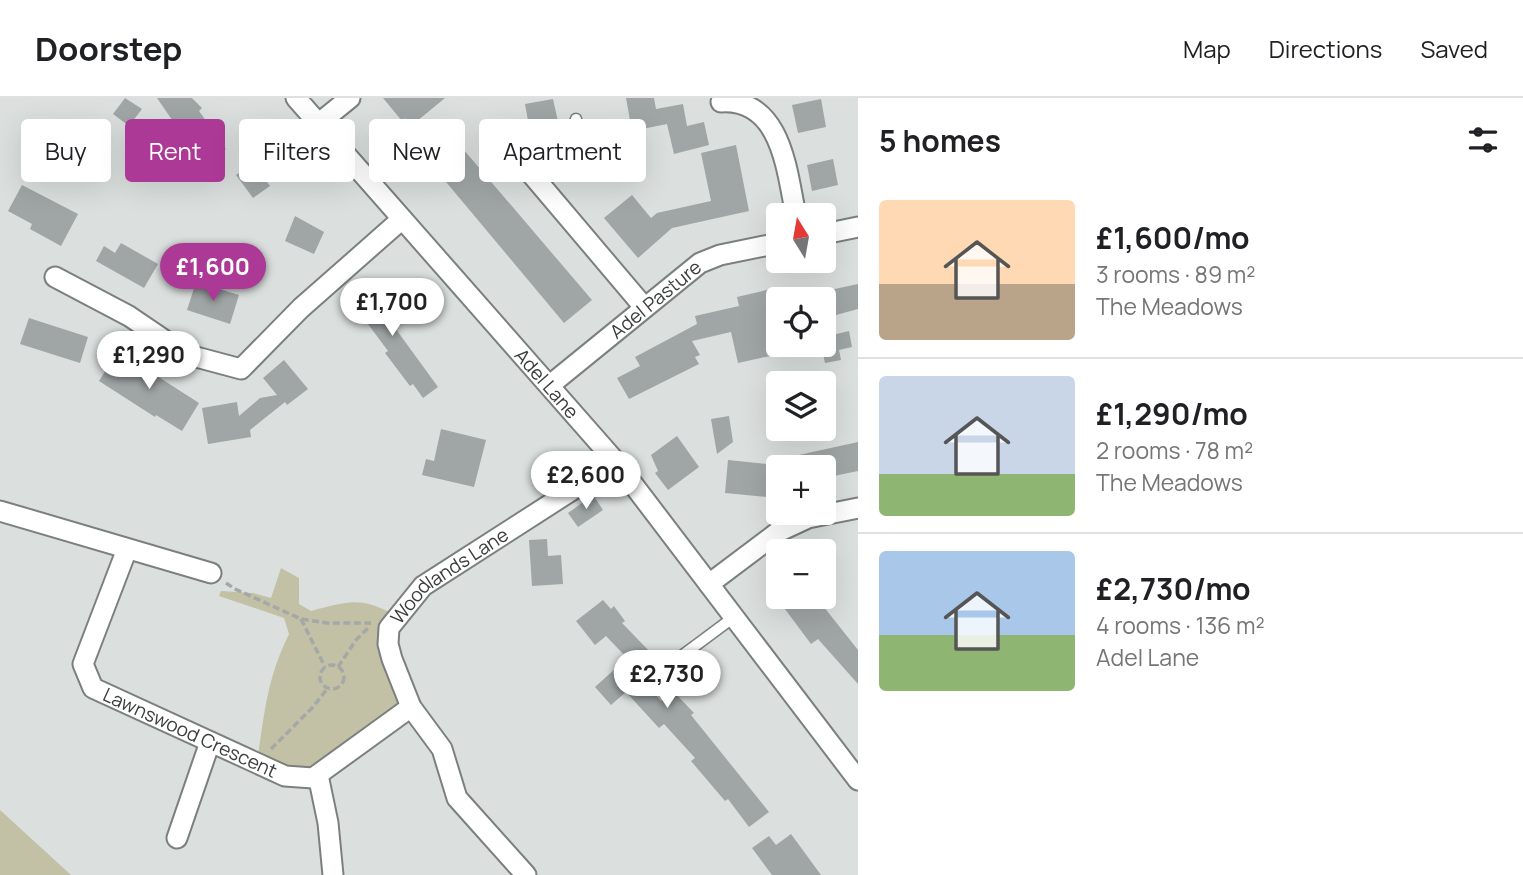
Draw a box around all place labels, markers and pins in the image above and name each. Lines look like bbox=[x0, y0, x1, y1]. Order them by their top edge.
pin: £1,600 bbox=[156, 244, 270, 303]
pin: £1,700 bbox=[335, 278, 449, 338]
pin: £1,290 bbox=[92, 331, 206, 391]
pin: £2,600 bbox=[529, 452, 643, 511]
pin: £2,730 bbox=[610, 650, 724, 710]

